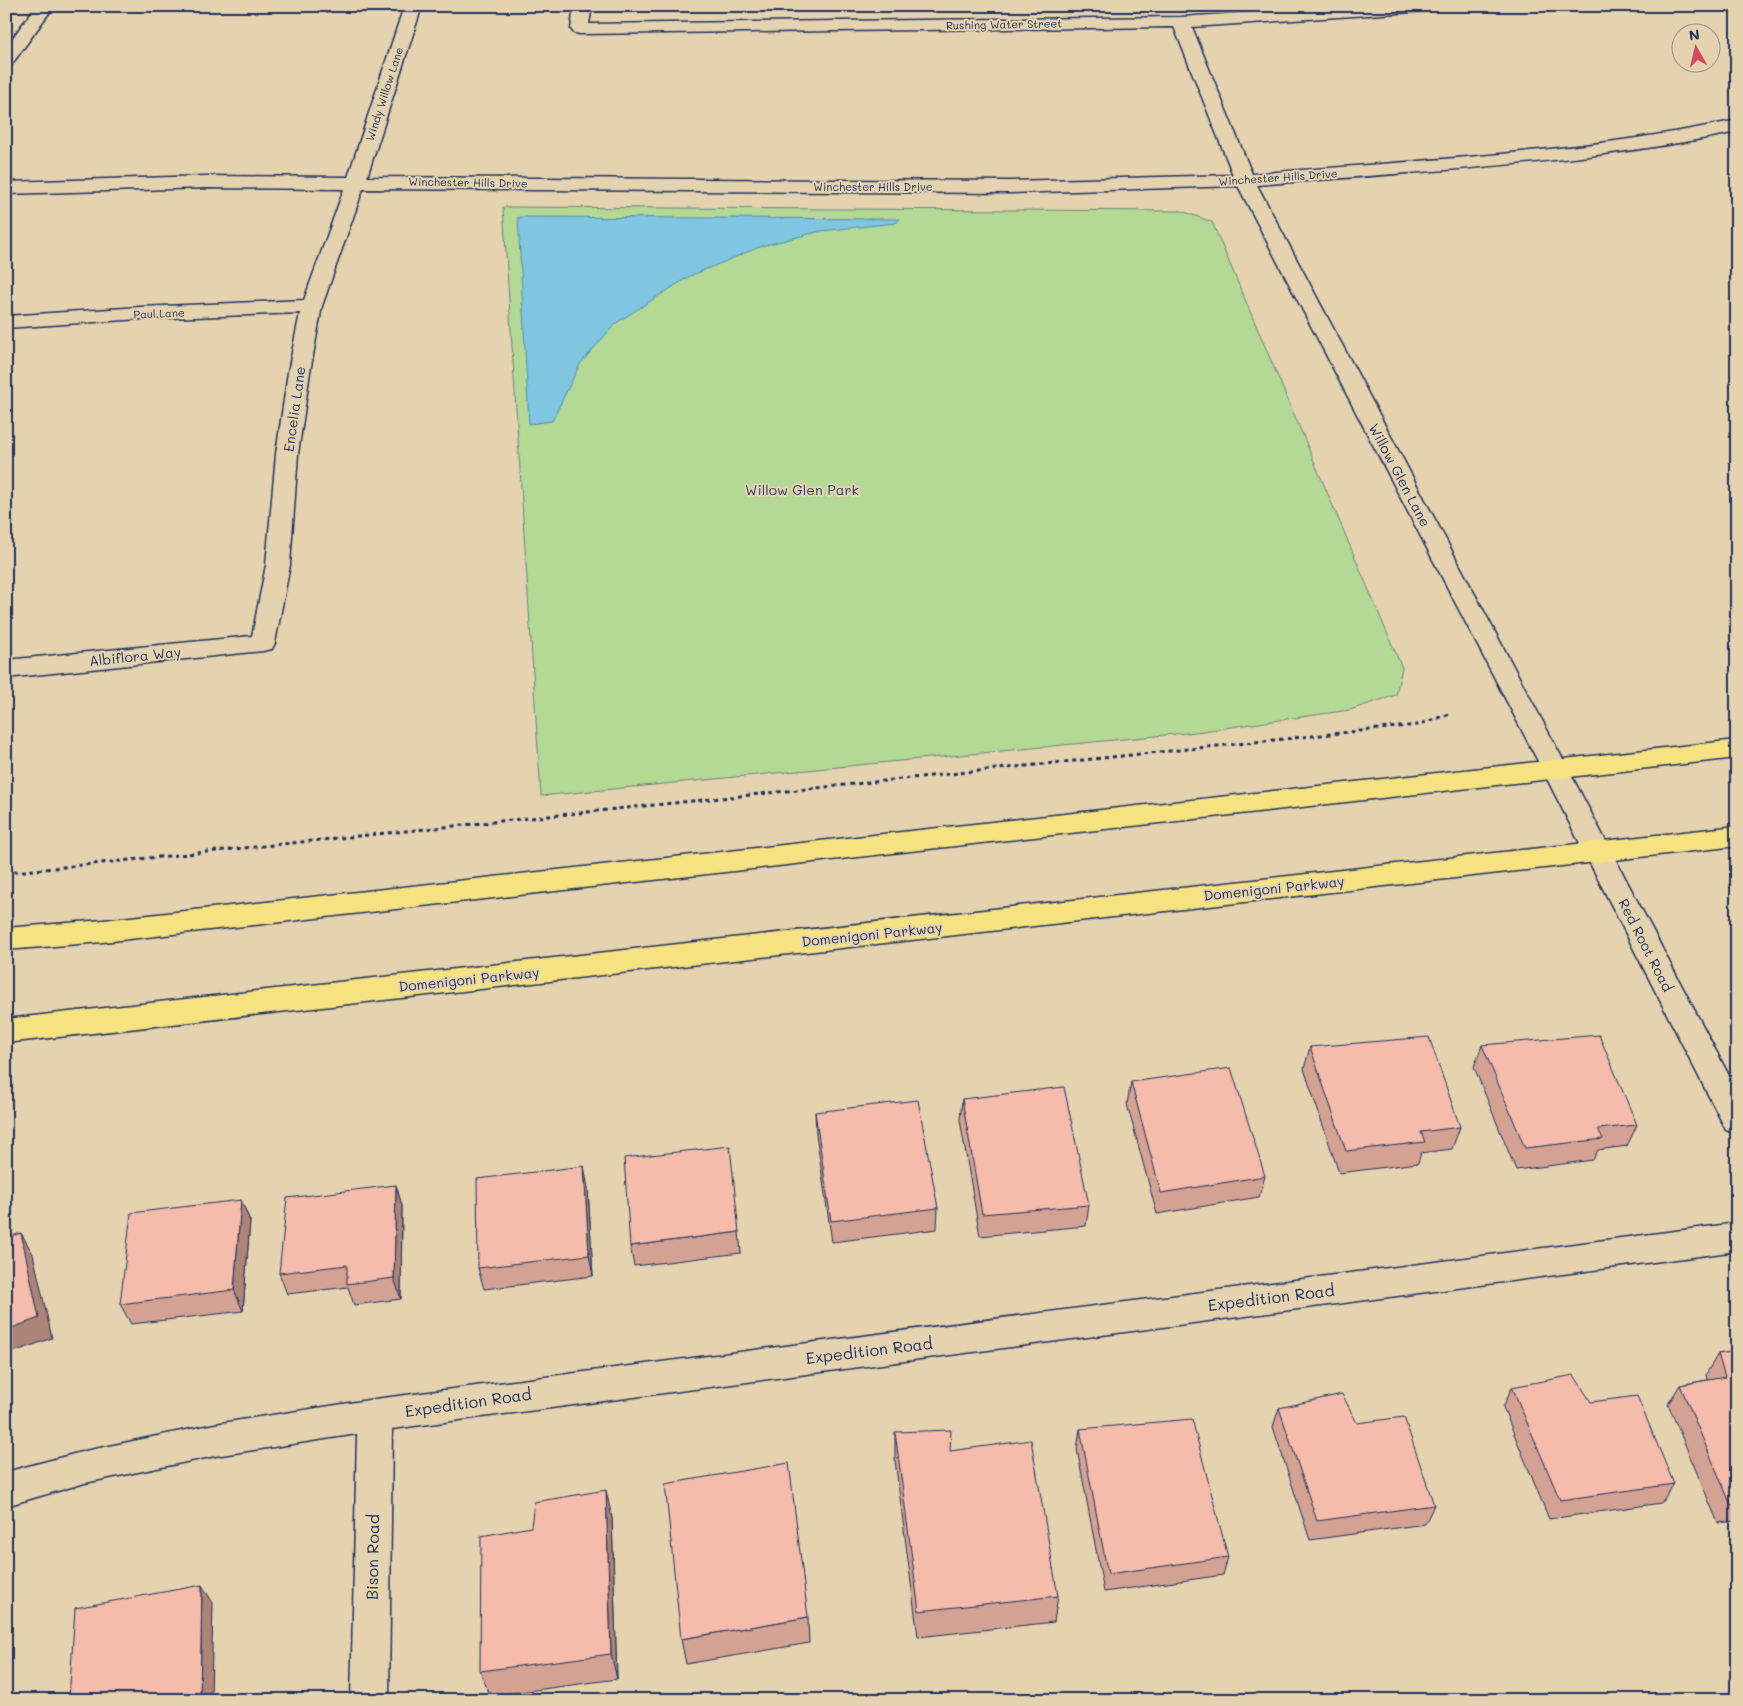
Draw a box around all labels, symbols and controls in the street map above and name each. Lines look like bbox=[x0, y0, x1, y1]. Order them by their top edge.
street label: Rushing Water Street bbox=[946, 15, 1062, 33]
north arrow bbox=[1670, 22, 1720, 72]
text: N bbox=[1688, 24, 1701, 45]
street label: Windy Willow Lane bbox=[362, 45, 406, 143]
street label: Winchester Hills Drive bbox=[1218, 165, 1338, 189]
street label: Winchester Hills Drive bbox=[408, 173, 528, 191]
street label: Winchester Hills Drive bbox=[813, 179, 933, 194]
street label: Paul Lane bbox=[133, 305, 185, 321]
street label: Encelia Lane bbox=[279, 365, 309, 453]
street label: Willow Glen Lane bbox=[1365, 420, 1435, 530]
park label: Willow Glen Park bbox=[745, 480, 859, 499]
street label: Albiflora Way bbox=[88, 642, 182, 670]
street label: Domenigoni Parkway bbox=[1203, 871, 1345, 905]
street label: Red Root Road bbox=[1614, 895, 1678, 995]
street label: Domenigoni Parkway bbox=[801, 917, 943, 951]
street label: Domenigoni Parkway bbox=[398, 962, 540, 996]
street label: Expedition Road bbox=[1206, 1279, 1336, 1315]
street label: Expedition Road bbox=[804, 1332, 934, 1368]
street label: Expedition Road bbox=[403, 1383, 533, 1421]
street label: Bison Road bbox=[361, 1514, 383, 1600]

